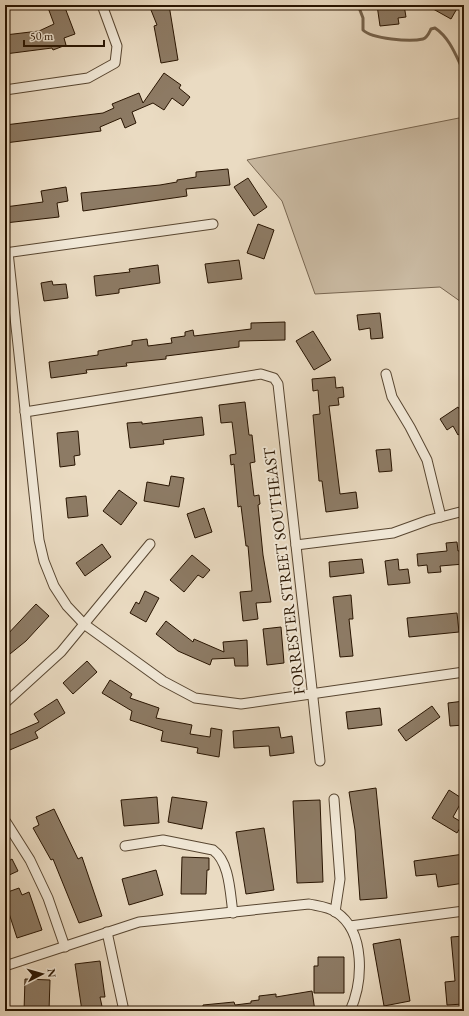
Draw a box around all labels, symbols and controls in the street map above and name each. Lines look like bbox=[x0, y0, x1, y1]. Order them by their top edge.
scale bar bbox=[24, 22, 104, 48]
text: 50 m bbox=[30, 28, 54, 44]
street label: FORRESTER STREET SOUTHEAST bbox=[258, 446, 310, 696]
north arrow bbox=[22, 954, 62, 994]
text: N bbox=[45, 968, 59, 978]

